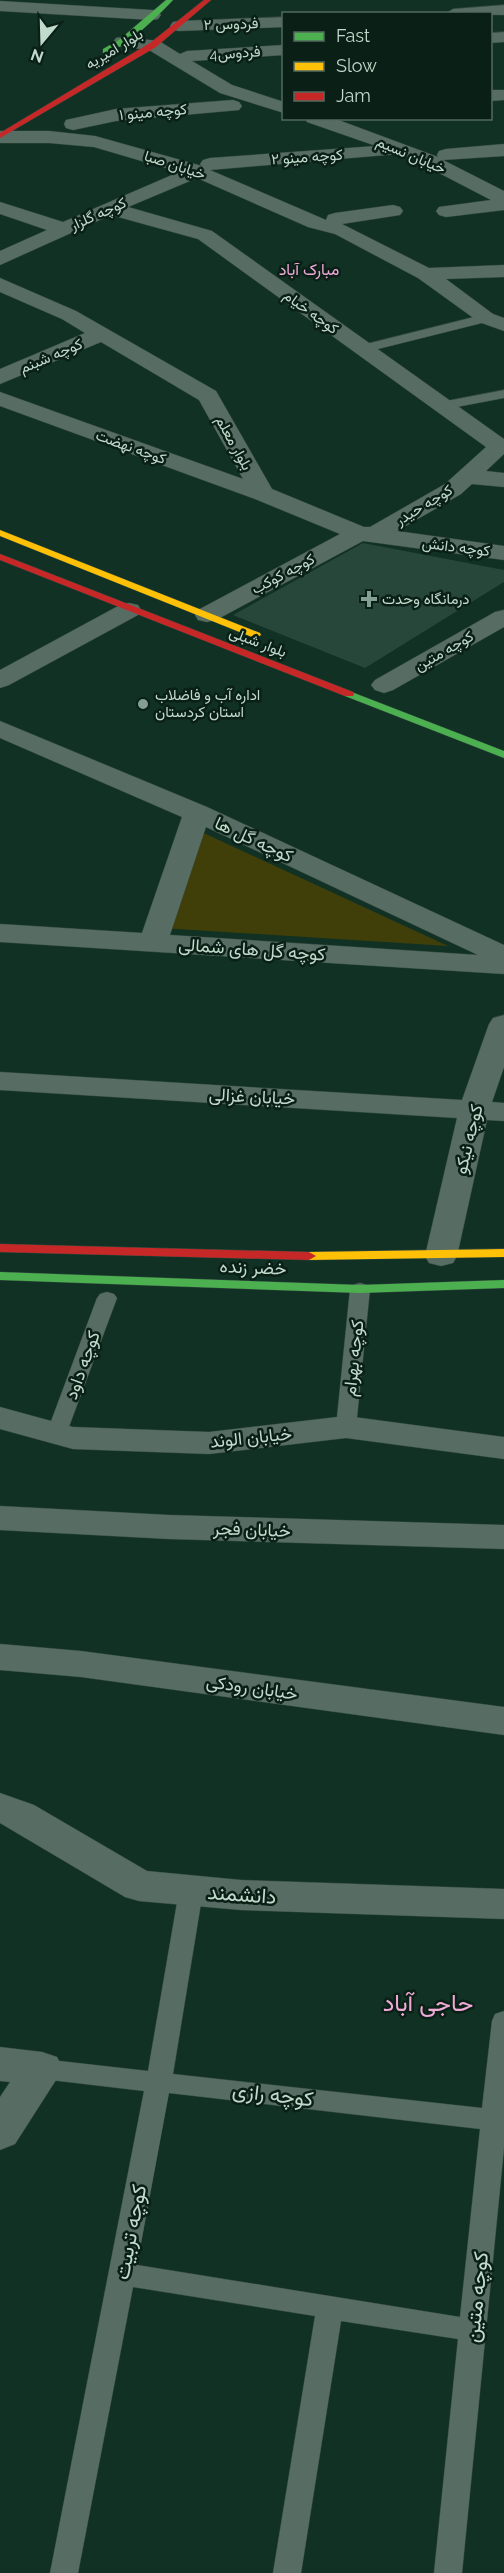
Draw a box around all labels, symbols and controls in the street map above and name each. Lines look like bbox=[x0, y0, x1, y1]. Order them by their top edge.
north arrow bbox=[12, 12, 72, 72]
legend bbox=[282, 12, 492, 120]
street label: فردوس ۲ bbox=[203, 14, 259, 35]
street label: بلوار امیریه bbox=[82, 25, 146, 73]
text: Fast bbox=[336, 25, 370, 46]
street label: فردوس4 bbox=[209, 42, 261, 65]
text: N bbox=[28, 45, 46, 67]
text: Slow bbox=[336, 55, 377, 76]
text: Jam bbox=[336, 85, 371, 106]
street label: کوچه مینو ۱ bbox=[118, 100, 188, 125]
street label: خیابان نسیم bbox=[373, 132, 448, 179]
street label: کوچه مینو ۲ bbox=[271, 145, 344, 169]
street label: خیابان صبا bbox=[142, 147, 208, 183]
street label: کوچه گلزار bbox=[66, 193, 130, 236]
district label: مبارک آباد bbox=[279, 260, 339, 280]
street label: کوچه خیام bbox=[280, 286, 342, 339]
street label: کوچه شبنم bbox=[17, 335, 86, 378]
street label: بلوار معلم bbox=[211, 413, 256, 474]
street label: کوچه نهضت bbox=[93, 426, 169, 469]
street label: کوچه حیدر bbox=[391, 481, 457, 530]
street label: کوچه دانش bbox=[421, 534, 491, 561]
street label: کوچه کوکب bbox=[248, 550, 318, 599]
marker: درمانگاه وحدت bbox=[360, 590, 378, 608]
place label: درمانگاه وحدت bbox=[382, 590, 470, 608]
street label: بلوار شبلی bbox=[226, 623, 289, 662]
street label: کوچه متین bbox=[411, 627, 477, 676]
place label: اداره آب و فاضلاب استان کردستان bbox=[155, 686, 260, 721]
marker: اداره آب و فاضلاب استان کردستان bbox=[136, 697, 150, 711]
street label: کوچه گل ها bbox=[211, 812, 296, 868]
street label: کوچه گل های شمالی bbox=[178, 933, 326, 967]
street label: خیابان غزالی bbox=[208, 1083, 296, 1110]
street label: کوچه نیکو bbox=[449, 1102, 489, 1176]
street label: خضر زنده bbox=[219, 1255, 287, 1280]
street label: کوچه بهرام bbox=[339, 1319, 369, 1398]
street label: کوچه داود bbox=[60, 1328, 106, 1403]
street label: خیابان الوند bbox=[209, 1422, 293, 1453]
street label: خیابان فجر bbox=[212, 1517, 291, 1542]
street label: خیابان رودکی bbox=[205, 1670, 299, 1705]
street label: دانشمند bbox=[207, 1879, 277, 1909]
district label: حاجی آباد bbox=[383, 1988, 473, 2017]
street label: کوچه رازی bbox=[231, 2077, 315, 2113]
street label: کوچه تربیت bbox=[109, 2182, 153, 2282]
street label: کوچه متین bbox=[459, 2250, 495, 2344]

